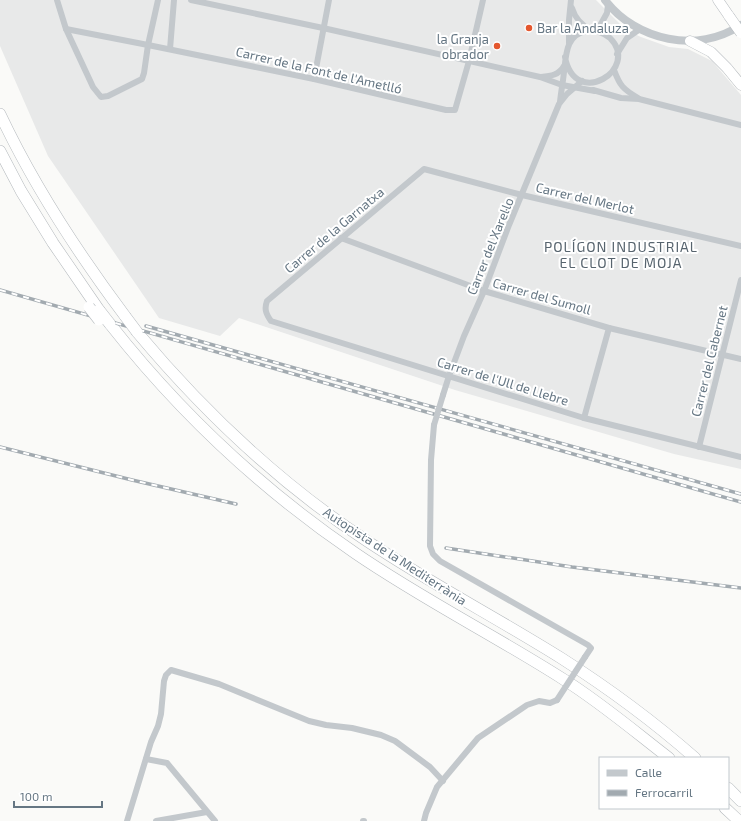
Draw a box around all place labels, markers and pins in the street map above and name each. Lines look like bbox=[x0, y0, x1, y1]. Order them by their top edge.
place label: Bar la Andaluza bbox=[537, 20, 629, 36]
marker: Bar la Andaluza bbox=[524, 23, 534, 33]
place label: la Granja obrador bbox=[437, 31, 489, 62]
marker: la Granja obrador bbox=[492, 41, 502, 51]

